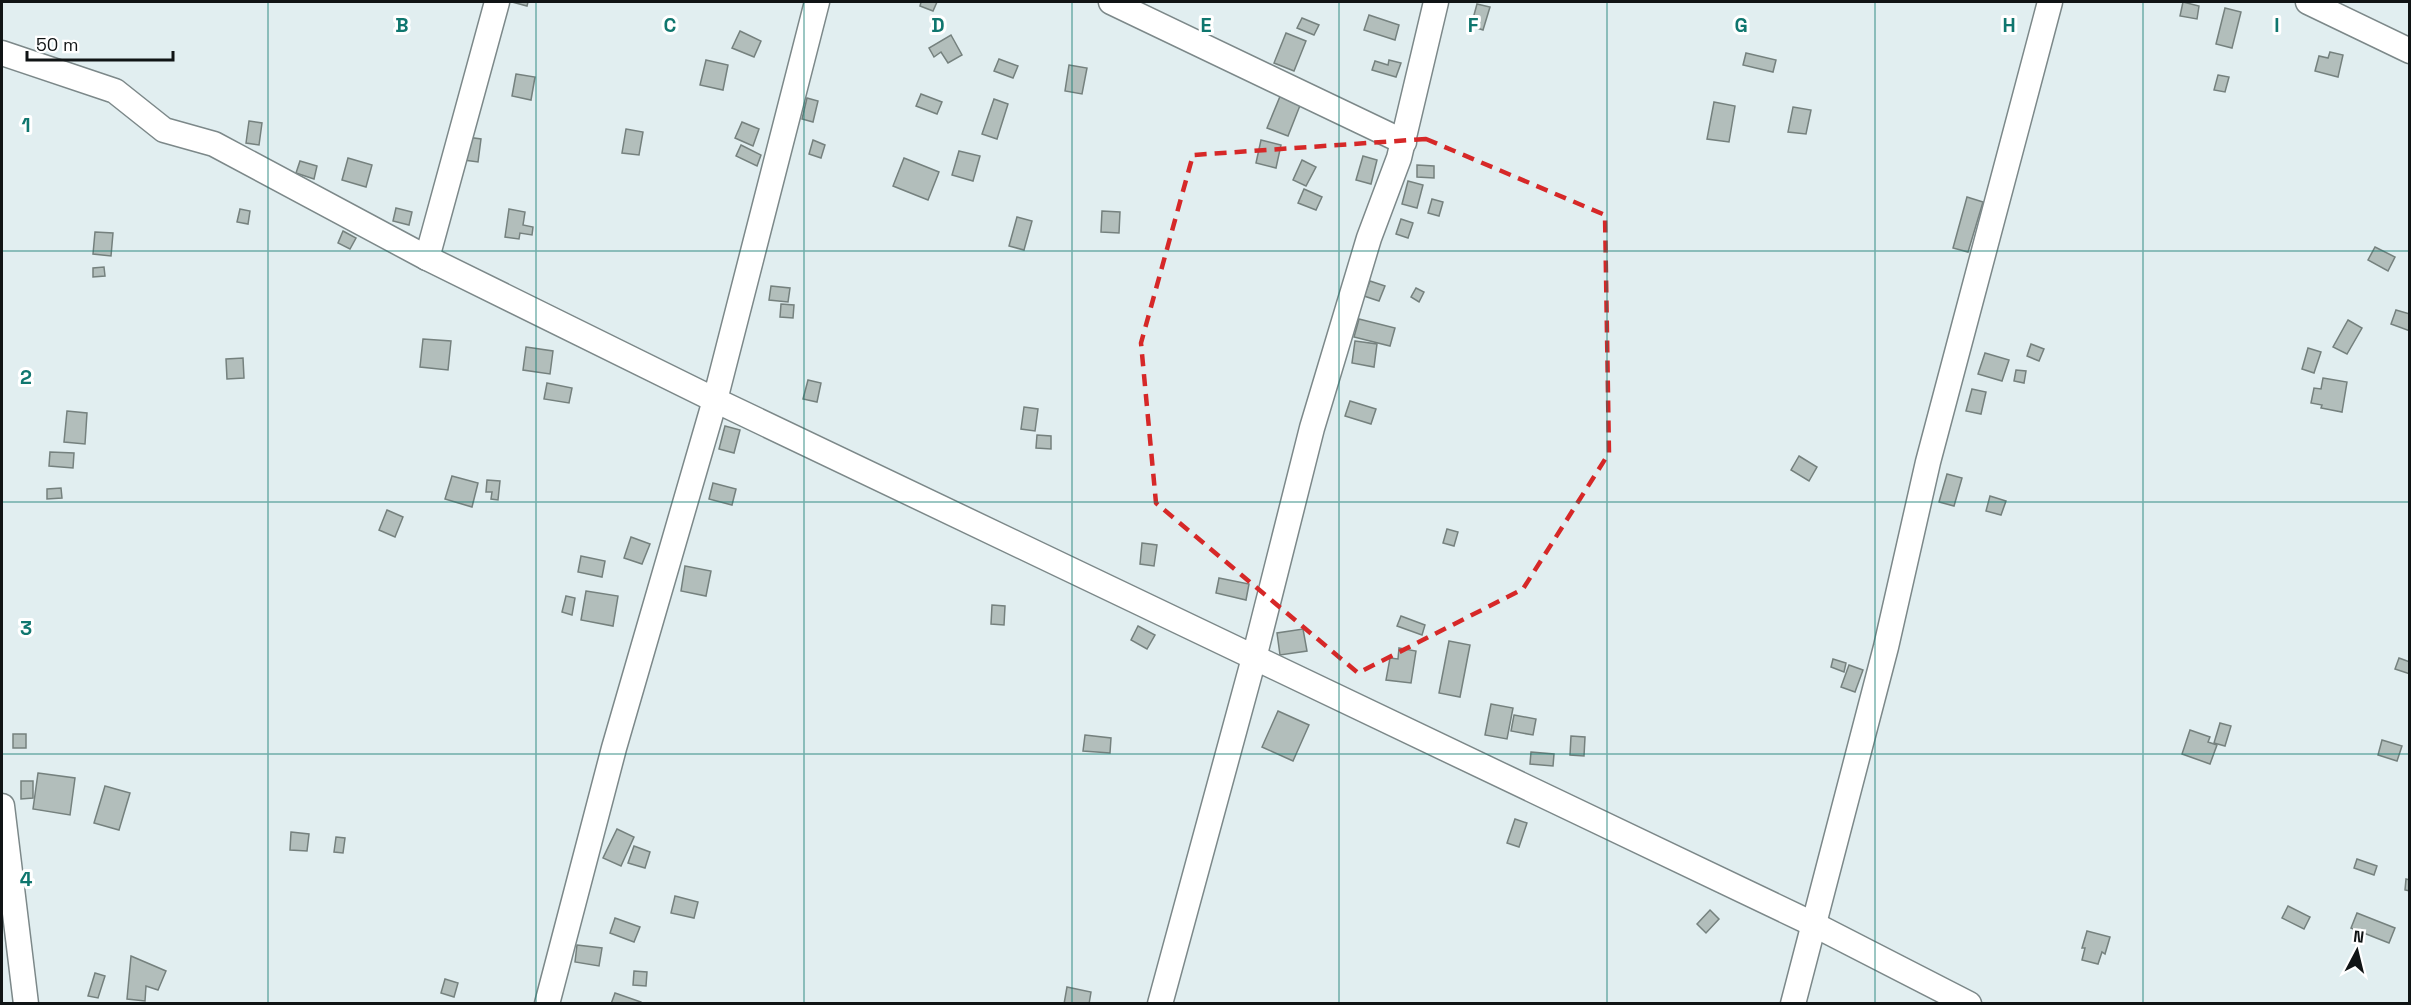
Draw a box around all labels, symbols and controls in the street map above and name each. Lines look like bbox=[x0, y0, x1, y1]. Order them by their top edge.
text: B bbox=[395, 12, 409, 38]
text: C bbox=[664, 12, 677, 38]
text: D bbox=[931, 12, 945, 38]
text: E bbox=[1200, 12, 1212, 38]
text: F bbox=[1468, 12, 1479, 38]
text: G bbox=[1734, 12, 1748, 38]
text: H bbox=[2002, 12, 2016, 38]
text: I bbox=[2274, 12, 2280, 38]
scale bar bbox=[27, 24, 172, 62]
text: 50 m bbox=[36, 33, 78, 56]
text: 1 bbox=[21, 112, 31, 138]
text: 2 bbox=[20, 364, 32, 390]
text: 3 bbox=[20, 615, 32, 641]
text: 4 bbox=[20, 866, 33, 892]
north arrow bbox=[2327, 921, 2387, 981]
text: N bbox=[2352, 926, 2365, 948]

